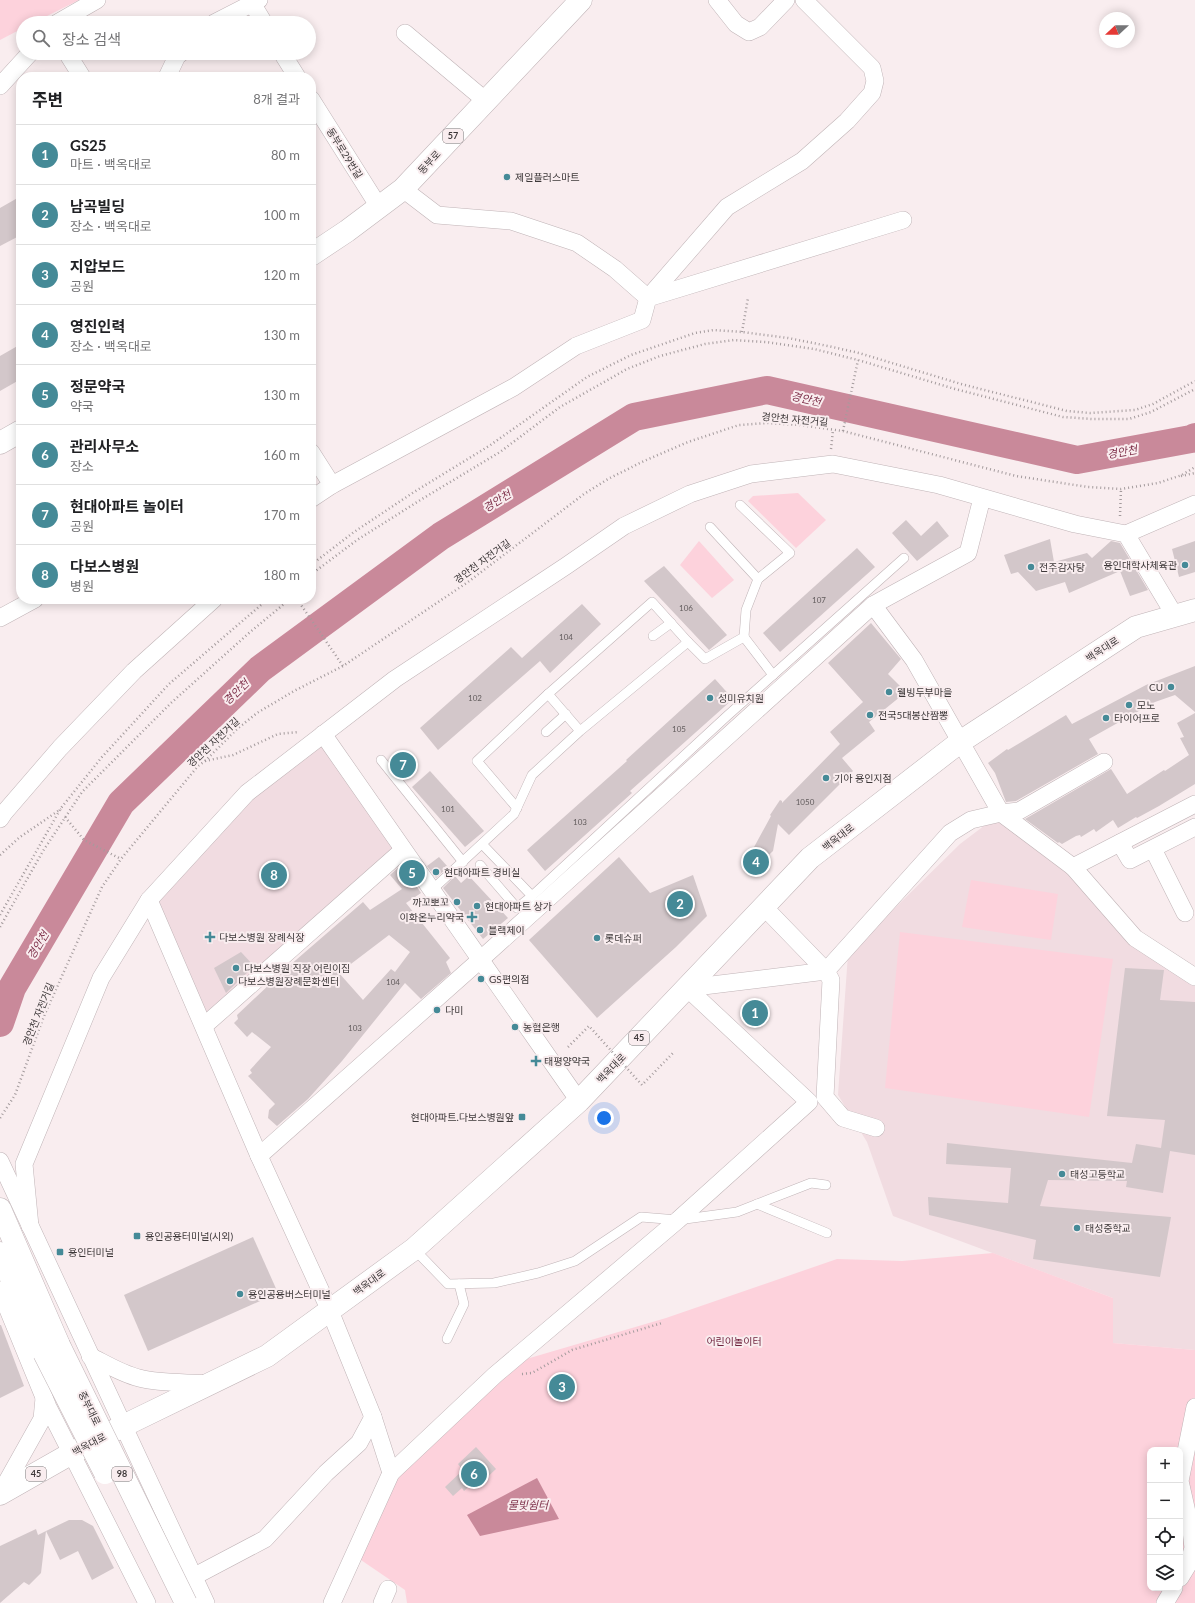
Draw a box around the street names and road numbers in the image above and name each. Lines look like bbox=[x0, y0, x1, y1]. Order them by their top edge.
street label: 동부로29번길 bbox=[325, 125, 365, 181]
road number: 57 bbox=[443, 129, 463, 143]
street label: 동부로 bbox=[415, 148, 443, 176]
street label: 경안천 자전거길 bbox=[761, 410, 829, 428]
street label: 경안천 자전거길 bbox=[451, 536, 513, 586]
street label: 백옥대로 bbox=[1083, 634, 1121, 664]
street label: 경안천 자전거길 bbox=[184, 715, 242, 769]
street label: 백옥대로 bbox=[820, 821, 856, 853]
street label: 경안천 자전거길 bbox=[20, 981, 56, 1047]
road number: 45 bbox=[629, 1031, 649, 1045]
street label: 백옥대로 bbox=[594, 1051, 628, 1085]
street label: 백옥대로 bbox=[351, 1266, 387, 1298]
street label: 중부대로 bbox=[77, 1389, 103, 1427]
street label: 백옥대로 bbox=[70, 1430, 108, 1458]
road number: 45 bbox=[26, 1467, 46, 1481]
road number: 98 bbox=[112, 1467, 132, 1481]

